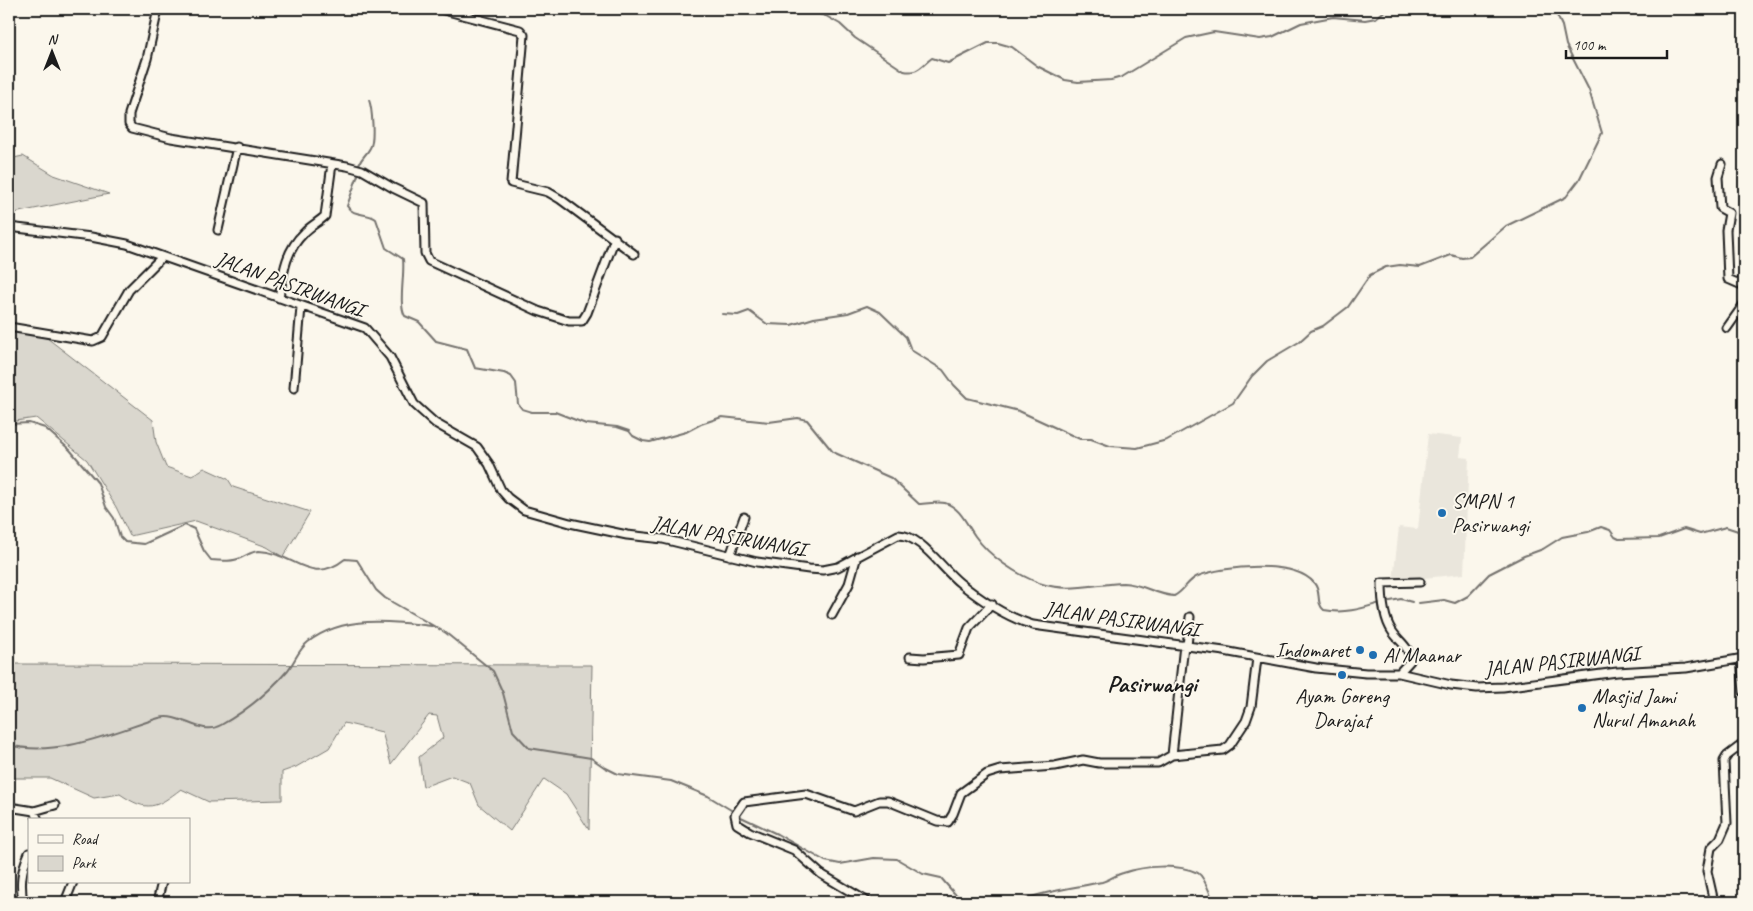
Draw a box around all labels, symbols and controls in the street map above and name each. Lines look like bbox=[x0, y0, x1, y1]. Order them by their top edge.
north arrow bbox=[28, 28, 78, 78]
scale bar bbox=[1566, 28, 1667, 60]
text: N bbox=[48, 31, 59, 48]
text: 100 m bbox=[1573, 36, 1607, 55]
street label: JALAN PASIRWANGI bbox=[211, 245, 372, 324]
place label: SMPN 1 Pasirwangi bbox=[1452, 488, 1532, 538]
marker: SMPN 1 Pasirwangi bbox=[1436, 507, 1448, 519]
street label: JALAN PASIRWANGI bbox=[649, 509, 813, 563]
street label: JALAN PASIRWANGI bbox=[1042, 595, 1206, 643]
place label: Indomaret bbox=[1275, 637, 1352, 663]
street label: JALAN PASIRWANGI bbox=[1482, 639, 1645, 682]
place label: Al Maanar bbox=[1383, 642, 1462, 668]
marker: Indomaret bbox=[1354, 644, 1366, 656]
marker: Al Maanar bbox=[1367, 649, 1379, 661]
district label: Pasirwangi bbox=[1107, 669, 1200, 699]
marker: Ayam Goreng Darajat bbox=[1336, 669, 1348, 681]
place label: Ayam Goreng Darajat bbox=[1295, 683, 1390, 733]
place label: Masjid Jami Nurul Amanah bbox=[1592, 683, 1697, 733]
marker: Masjid Jami Nurul Amanah bbox=[1576, 702, 1588, 714]
legend bbox=[28, 818, 190, 884]
text: Road bbox=[72, 830, 99, 849]
text: Park bbox=[72, 854, 97, 873]

